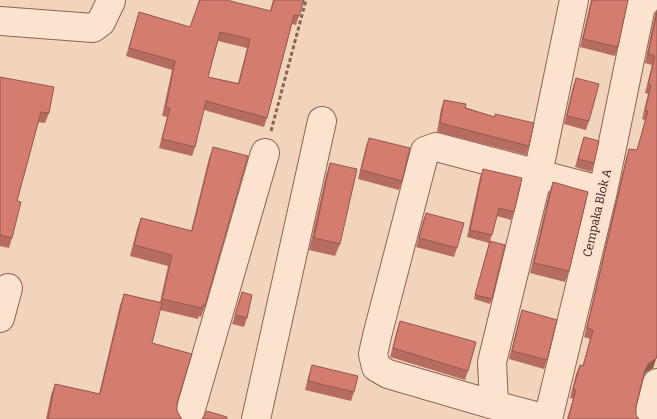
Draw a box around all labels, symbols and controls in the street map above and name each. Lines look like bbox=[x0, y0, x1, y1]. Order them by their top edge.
street label: Cempaka Blok A bbox=[580, 167, 614, 259]

